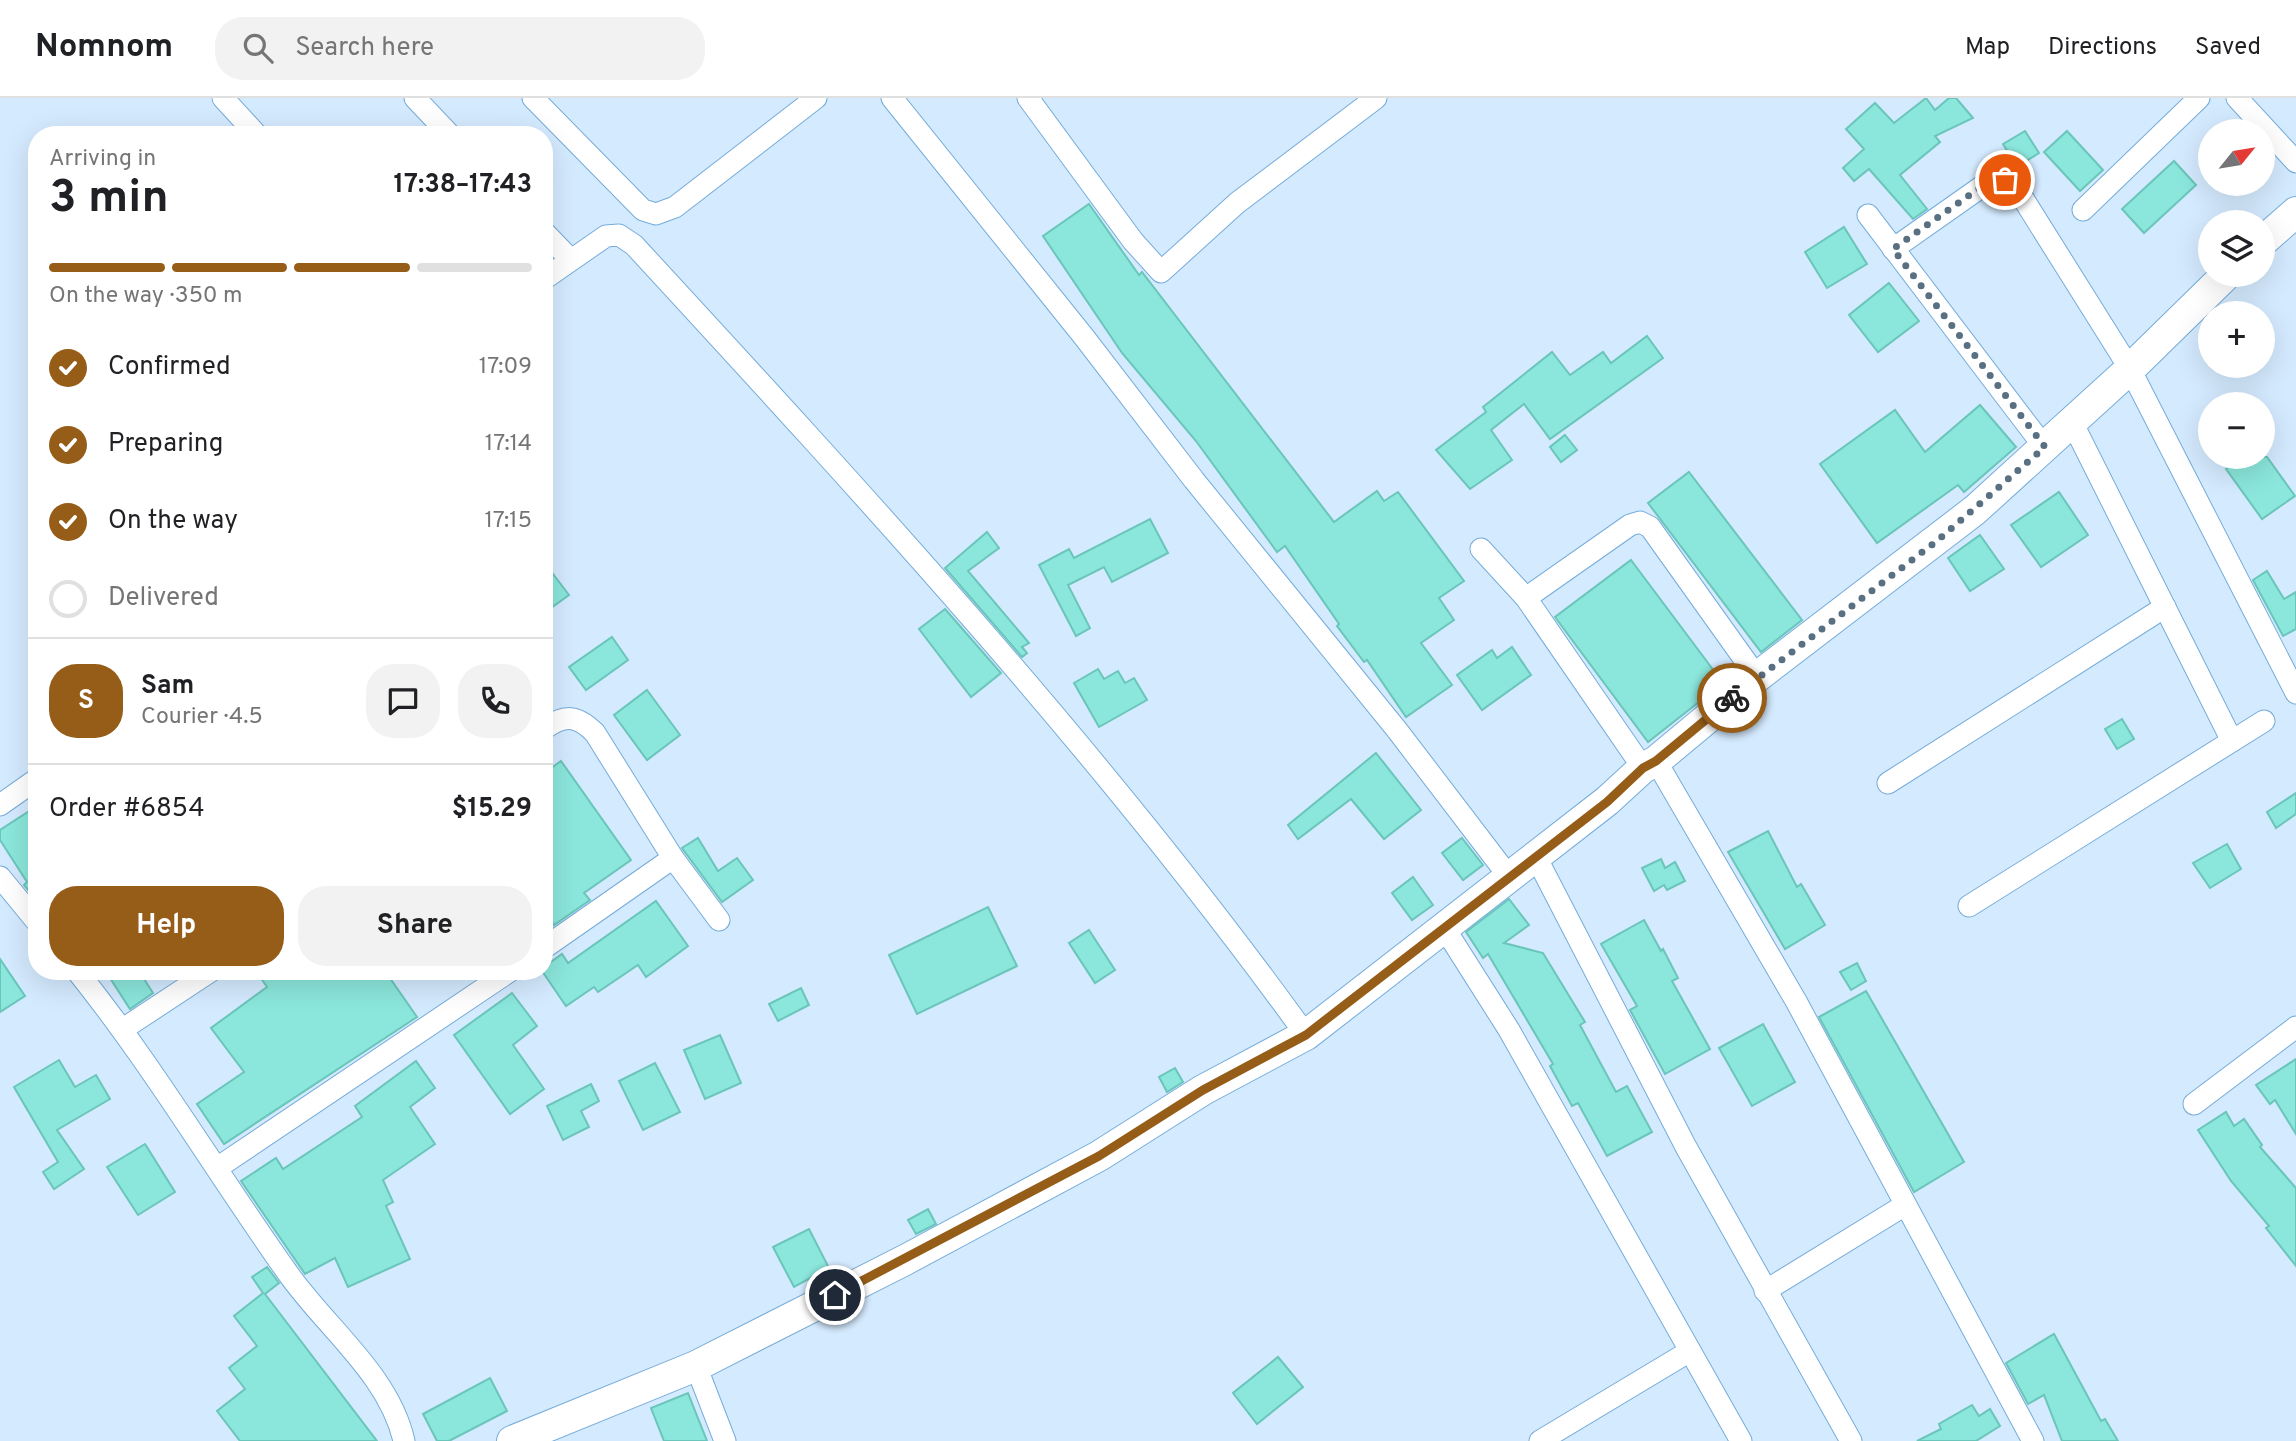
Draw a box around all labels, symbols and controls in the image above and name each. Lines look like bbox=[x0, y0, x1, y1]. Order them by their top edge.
search box bbox=[215, 17, 705, 80]
text: Nomnom bbox=[35, 27, 173, 69]
icon: search bbox=[239, 29, 277, 67]
text: Search here bbox=[295, 32, 434, 65]
text: Map bbox=[1965, 33, 2010, 63]
text: Directions bbox=[2048, 33, 2157, 63]
text: Saved bbox=[2195, 33, 2261, 63]
north arrow bbox=[2198, 119, 2275, 196]
map controls bbox=[2198, 119, 2275, 469]
text: Arriving in bbox=[49, 145, 156, 174]
pin bbox=[1975, 150, 2035, 210]
icon: bag bbox=[1986, 161, 2024, 199]
text: 17:38–17:43 bbox=[394, 169, 532, 202]
text: 3 min bbox=[49, 170, 169, 229]
button: layers bbox=[2198, 210, 2275, 287]
text: On the way · 350 m bbox=[49, 282, 243, 311]
button: + bbox=[2198, 301, 2275, 378]
icon: check bbox=[49, 349, 87, 387]
text: Confirmed bbox=[108, 351, 231, 384]
text: 17:09 bbox=[479, 353, 532, 382]
button: − bbox=[2198, 392, 2275, 469]
icon: check bbox=[49, 426, 87, 464]
text: Preparing bbox=[108, 428, 223, 461]
text: 17:14 bbox=[485, 430, 532, 459]
icon: check bbox=[49, 503, 87, 541]
text: On the way bbox=[108, 505, 238, 538]
text: 17:15 bbox=[484, 507, 532, 536]
text: Delivered bbox=[108, 582, 219, 615]
courier bbox=[1697, 663, 1767, 733]
button: chat bbox=[366, 664, 440, 738]
button: phone bbox=[458, 664, 532, 738]
text: Sam bbox=[141, 670, 194, 703]
icon: bike bbox=[1713, 679, 1751, 717]
text: S bbox=[78, 685, 94, 718]
text: Courier · 4.5 bbox=[141, 703, 263, 732]
text: Order #6854 bbox=[49, 793, 205, 826]
text: $15.29 bbox=[452, 793, 532, 826]
button: Help bbox=[49, 886, 284, 966]
button: Share bbox=[298, 886, 532, 966]
pin bbox=[805, 1265, 865, 1325]
icon: home bbox=[816, 1276, 854, 1314]

